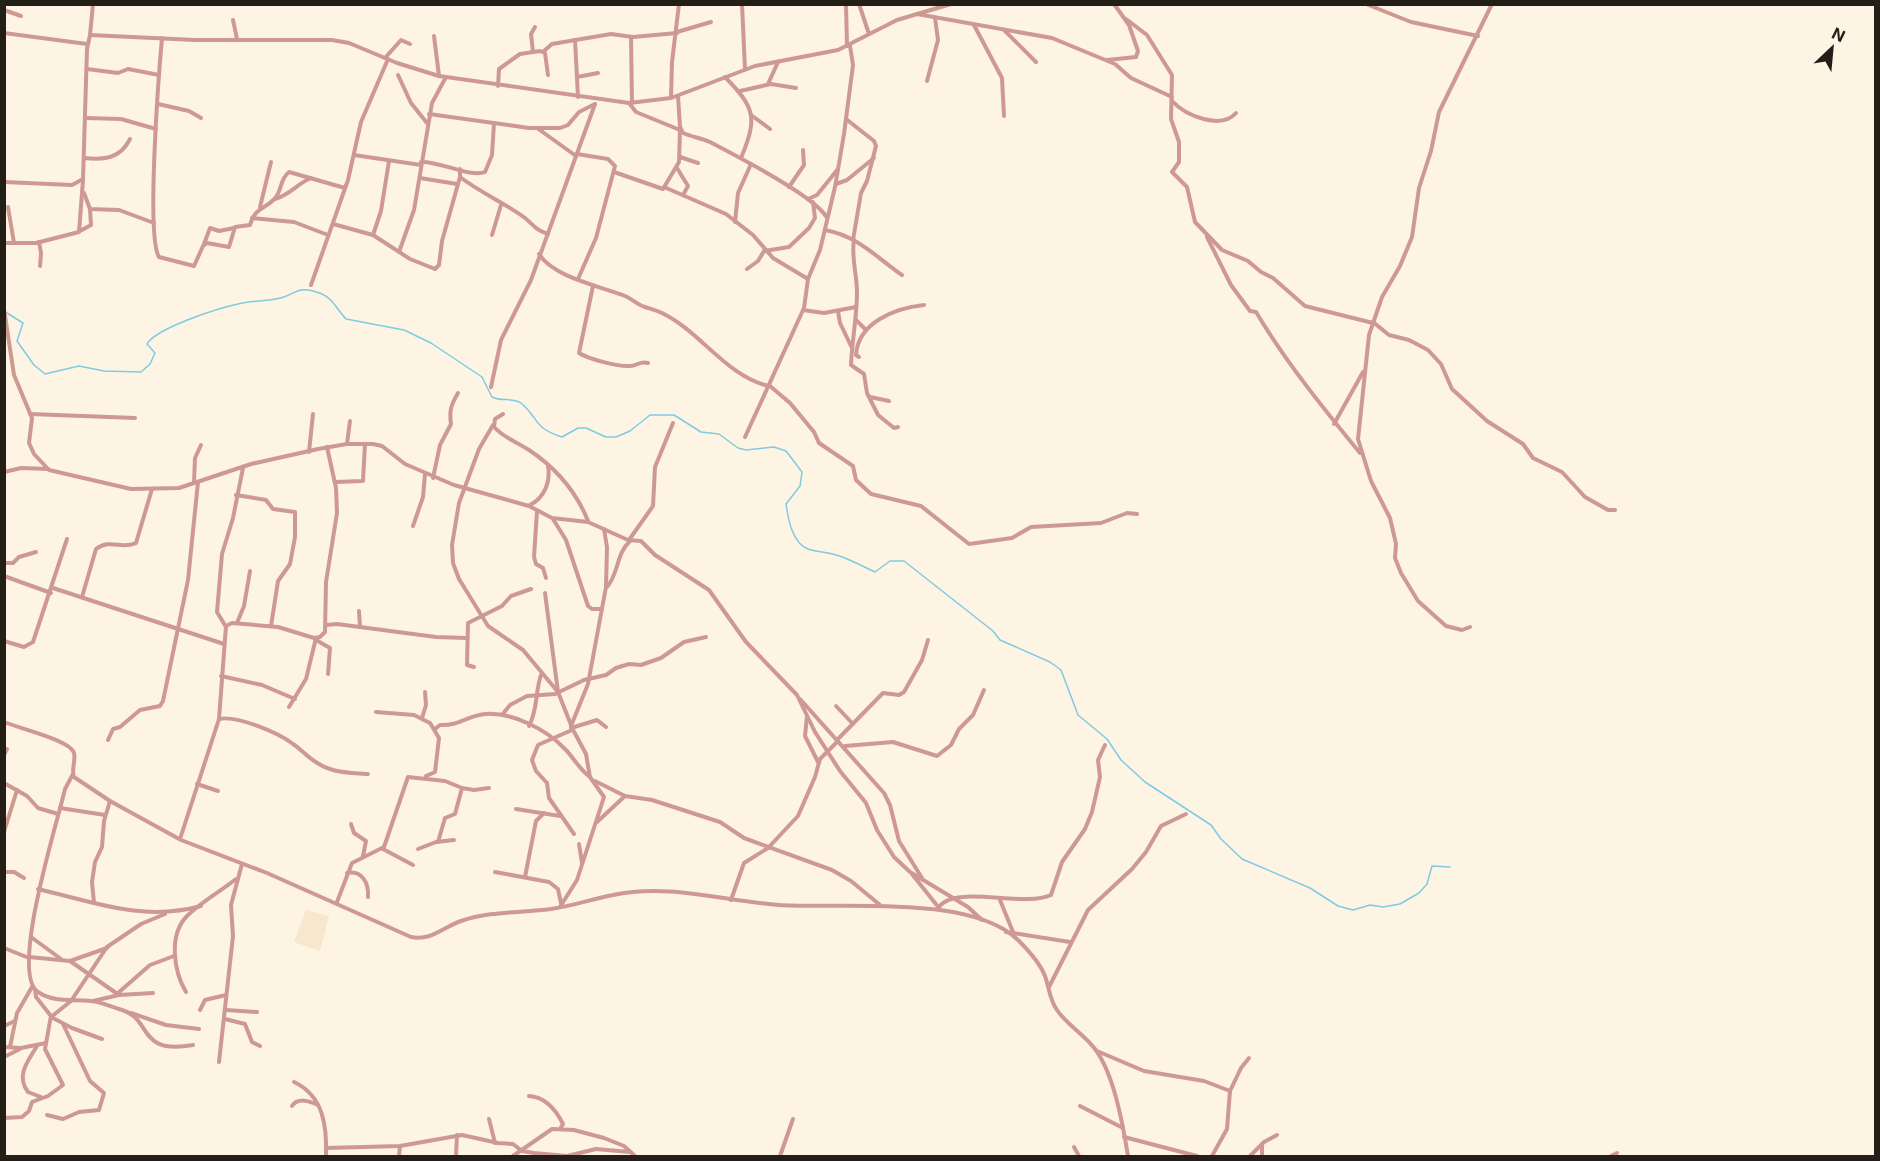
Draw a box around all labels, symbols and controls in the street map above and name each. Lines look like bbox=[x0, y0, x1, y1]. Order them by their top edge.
north arrow bbox=[1802, 18, 1862, 78]
text: N bbox=[1829, 23, 1848, 46]

